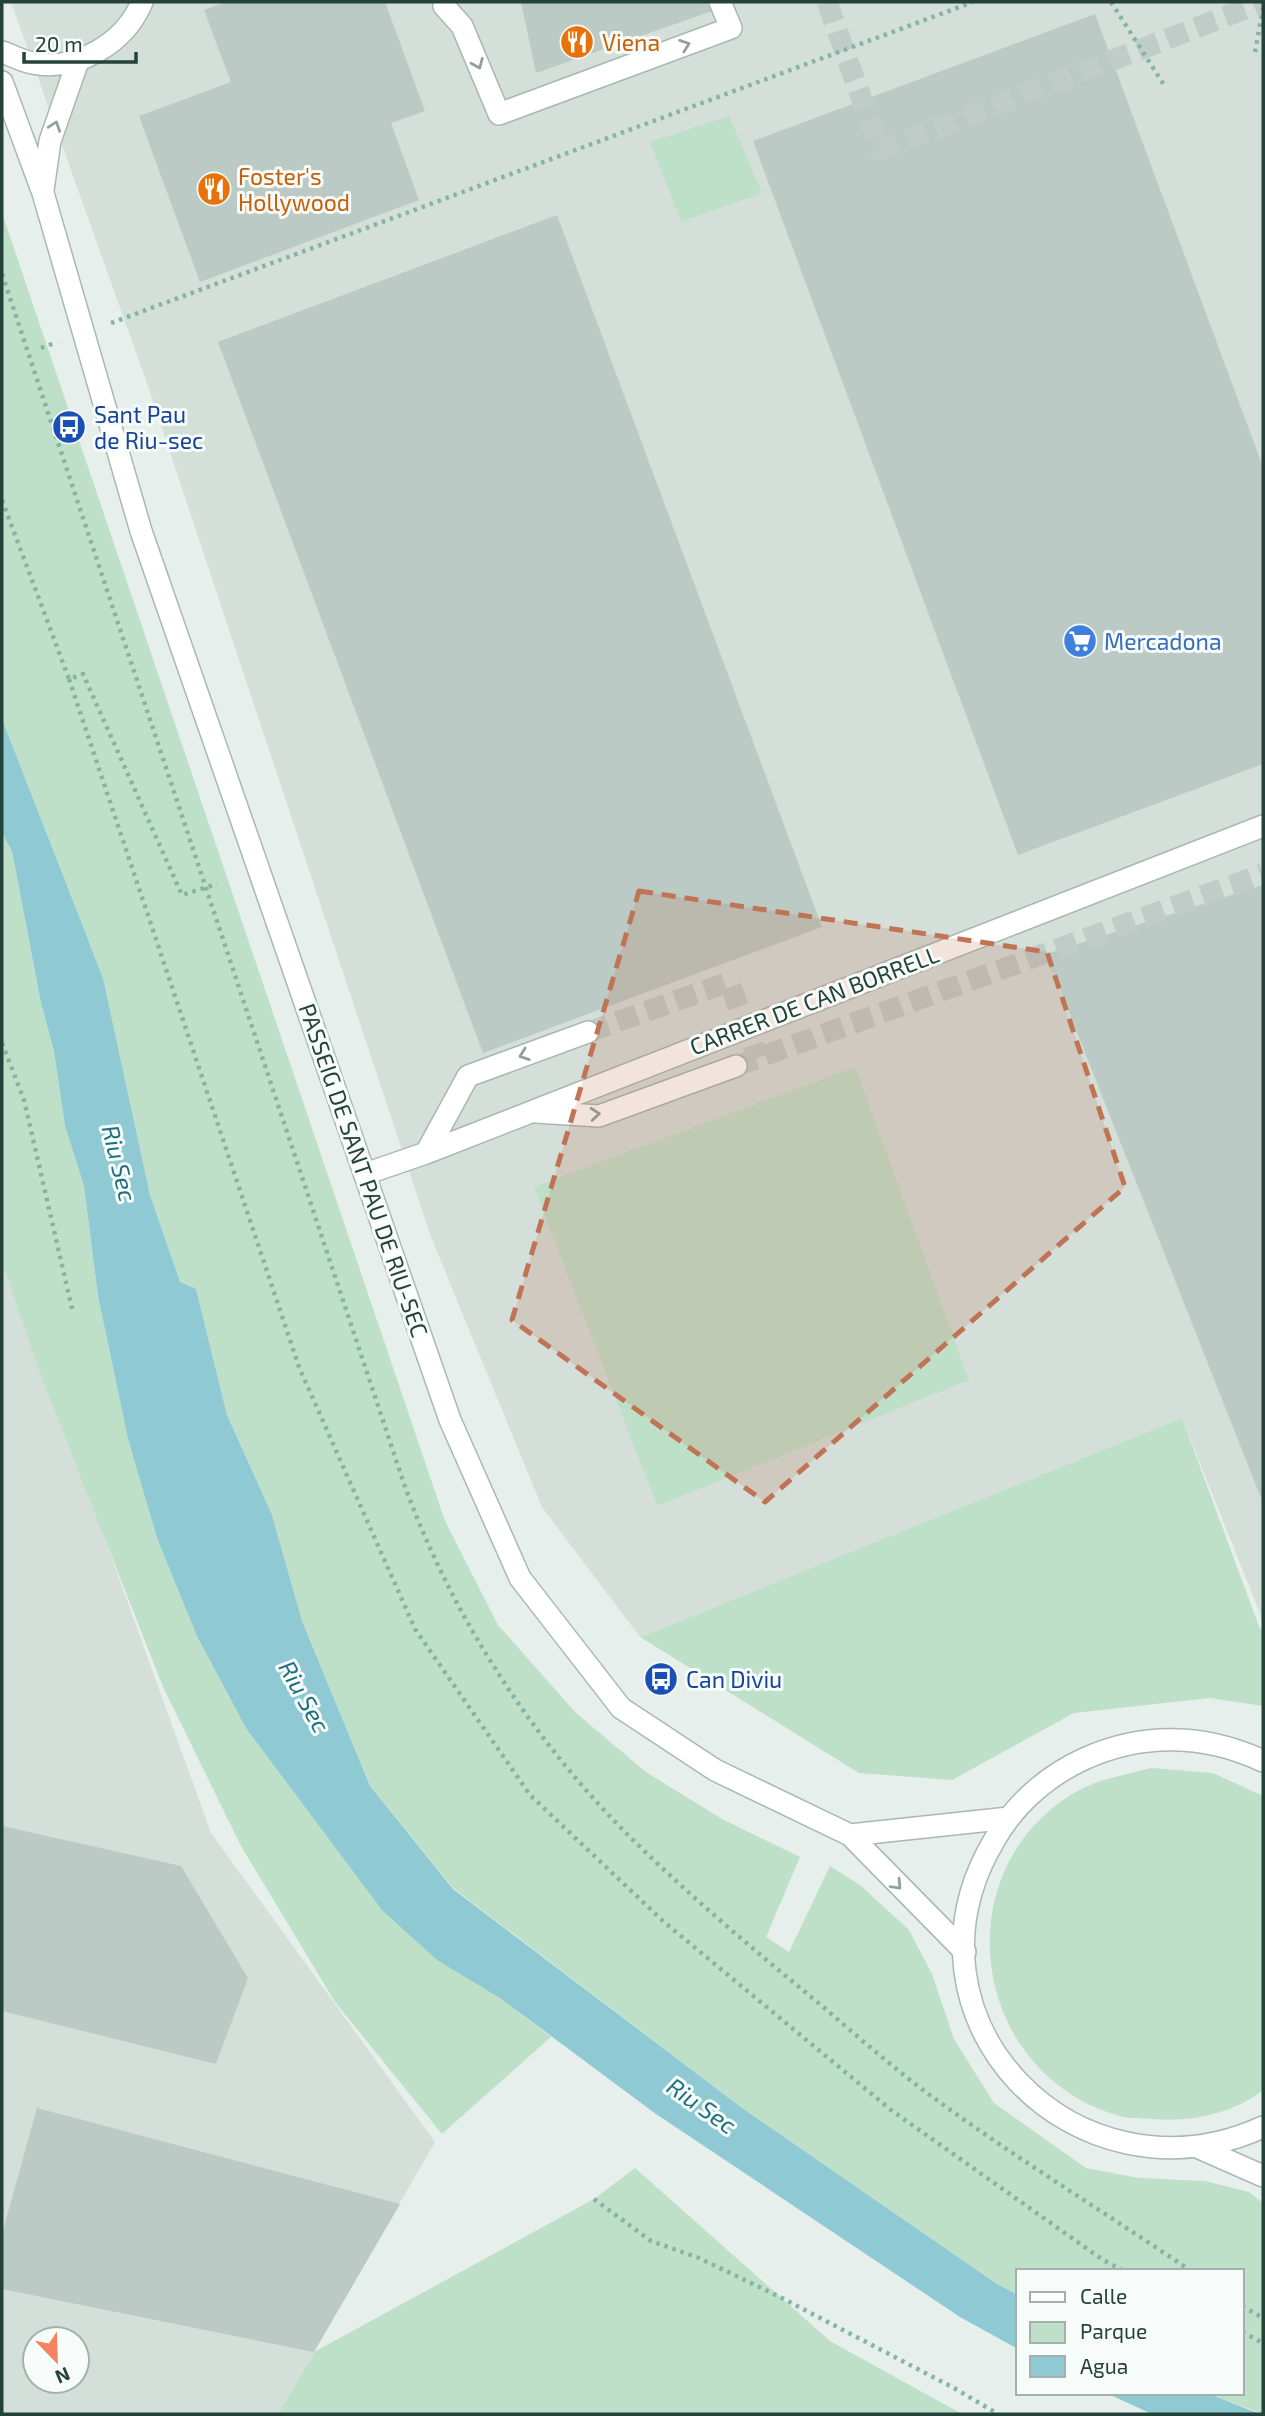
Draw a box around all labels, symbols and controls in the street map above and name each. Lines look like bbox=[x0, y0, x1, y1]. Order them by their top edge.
scale bar bbox=[24, 21, 136, 65]
restaurant icon: Viena bbox=[558, 23, 596, 61]
place label: Viena bbox=[602, 28, 660, 56]
text: 20 m bbox=[35, 31, 83, 56]
one-way arrow bbox=[679, 39, 691, 53]
one-way arrow bbox=[470, 57, 484, 69]
one-way arrow bbox=[47, 121, 61, 133]
place label: Foster's Hollywood bbox=[238, 162, 350, 216]
restaurant icon: Foster's Hollywood bbox=[195, 170, 233, 208]
place label: Sant Pau de Riu-sec bbox=[94, 400, 203, 454]
bus stop icon: Sant Pau de Riu-sec bbox=[50, 408, 88, 446]
supermarket icon: Mercadona bbox=[1061, 622, 1099, 660]
place label: Mercadona bbox=[1104, 627, 1222, 655]
street label: CARRER DE CAN BORRELL bbox=[685, 939, 943, 1060]
street label: PASSEIG DE SANT PAU DE RIU-SEC bbox=[294, 999, 434, 1341]
one-way arrow bbox=[519, 1047, 531, 1061]
one-way arrow bbox=[590, 1107, 601, 1122]
water label: Riu Sec bbox=[97, 1122, 144, 1205]
water label: Riu Sec bbox=[273, 1655, 337, 1737]
bus stop icon: Can Diviu bbox=[642, 1660, 680, 1698]
place label: Can Diviu bbox=[686, 1665, 782, 1693]
one-way arrow bbox=[889, 1876, 901, 1889]
water label: Riu Sec bbox=[662, 2071, 742, 2139]
legend bbox=[1016, 2269, 1244, 2395]
text: Calle bbox=[1080, 2283, 1127, 2308]
text: Parque bbox=[1080, 2318, 1147, 2343]
north arrow bbox=[21, 2325, 91, 2395]
text: Agua bbox=[1080, 2353, 1128, 2378]
text: N bbox=[52, 2363, 74, 2389]

